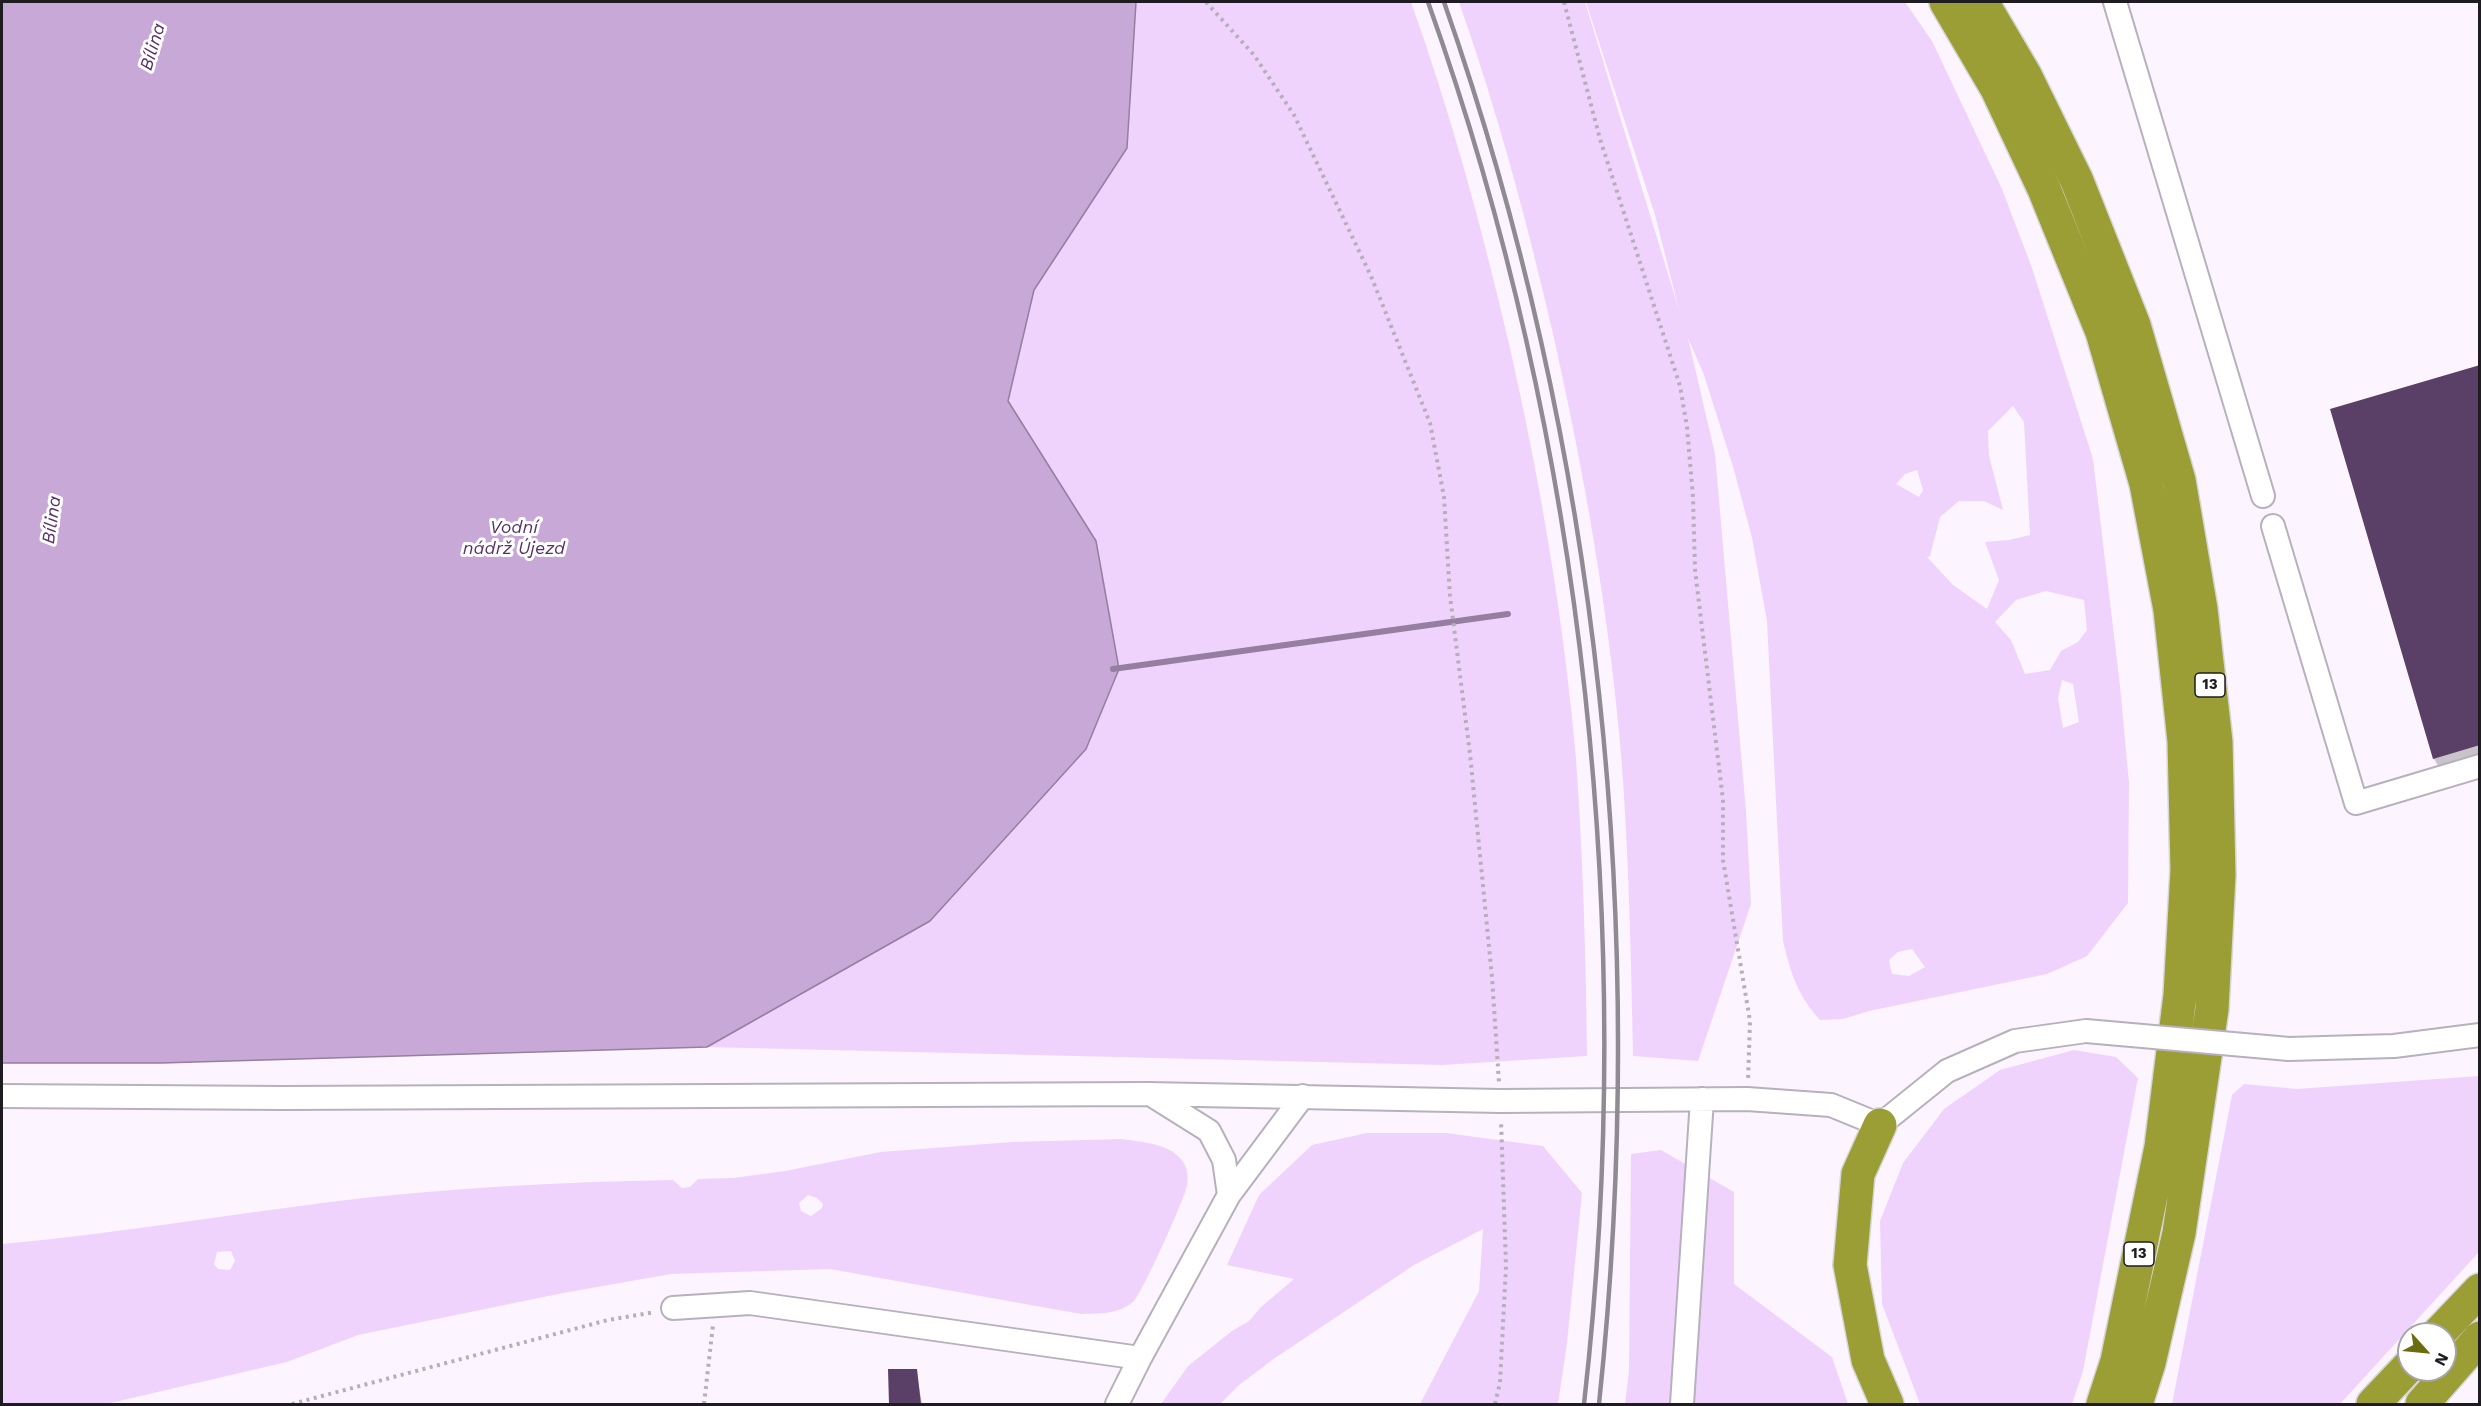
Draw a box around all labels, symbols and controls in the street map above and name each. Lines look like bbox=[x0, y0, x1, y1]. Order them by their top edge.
water label: Bílina bbox=[136, 21, 170, 73]
water label: Bílina bbox=[38, 495, 66, 545]
water label: Vodní nádrž Újezd bbox=[463, 517, 565, 560]
road number: 13 bbox=[2195, 673, 2225, 697]
road number: 13 bbox=[2124, 1242, 2154, 1266]
north arrow bbox=[2397, 1322, 2457, 1382]
text: N bbox=[2431, 1350, 2453, 1369]

